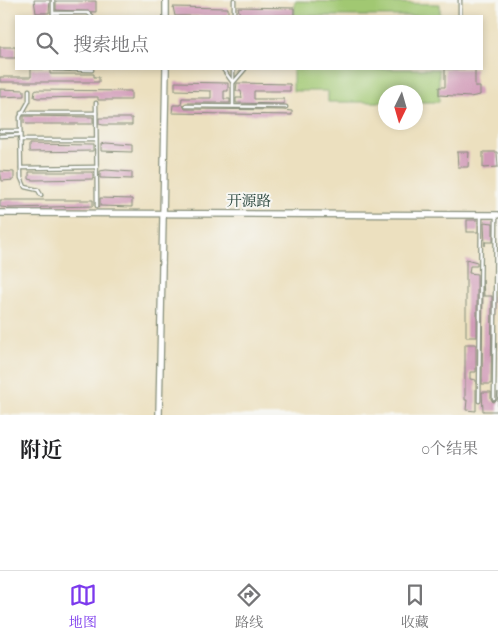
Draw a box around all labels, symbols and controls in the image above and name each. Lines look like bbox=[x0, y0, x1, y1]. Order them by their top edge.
search box bbox=[15, 15, 483, 70]
icon: search bbox=[33, 29, 61, 57]
text: 搜索地点 bbox=[73, 34, 149, 56]
north arrow bbox=[378, 85, 423, 130]
street label: 开源路 bbox=[226, 192, 272, 210]
text: 附近 bbox=[20, 438, 62, 462]
text: 0个结果 bbox=[421, 439, 478, 458]
tab: 地图 bbox=[69, 581, 97, 631]
tab: 路线 bbox=[235, 581, 263, 631]
tab: 收藏 bbox=[401, 581, 429, 631]

